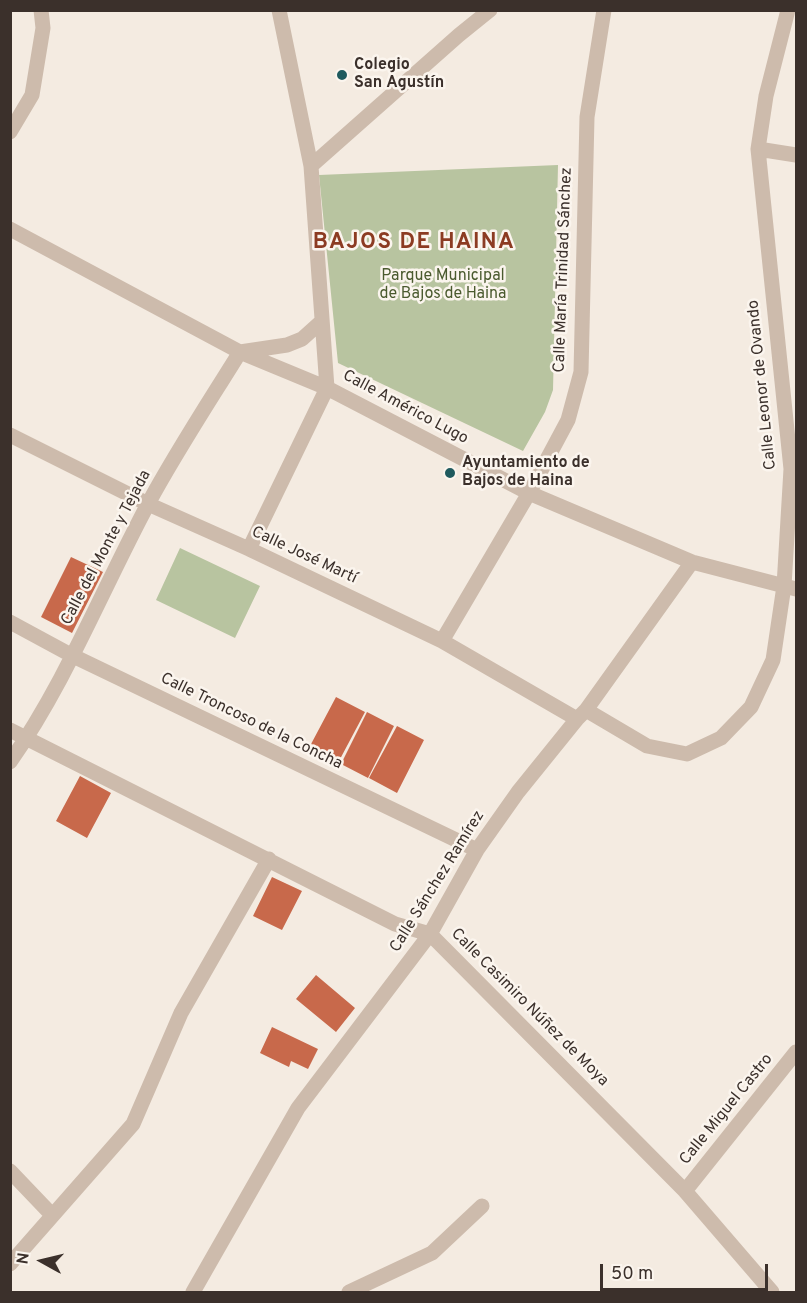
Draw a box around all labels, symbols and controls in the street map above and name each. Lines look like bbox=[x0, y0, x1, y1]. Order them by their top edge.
place label: Colegio San Agustín bbox=[354, 56, 444, 94]
marker: Colegio San Agustín bbox=[335, 68, 349, 82]
street label: Calle María Trinidad Sánchez bbox=[551, 167, 577, 373]
district label: BAJOS DE HAINA bbox=[313, 231, 515, 257]
park label: Parque Municipal de Bajos de Haina bbox=[379, 267, 507, 305]
street label: Calle Leonor de Ovando bbox=[745, 299, 781, 471]
street label: Calle Américo Lugo bbox=[339, 367, 471, 449]
place label: Ayuntamiento de Bajos de Haina bbox=[462, 454, 590, 492]
marker: Ayuntamiento de Bajos de Haina bbox=[443, 466, 457, 480]
street label: Calle del Monte y Tejada bbox=[58, 467, 156, 629]
street label: Calle José Martí bbox=[248, 523, 360, 589]
street label: Calle Troncoso de la Concha bbox=[157, 670, 345, 774]
street label: Calle Sánchez Ramírez bbox=[387, 808, 489, 956]
street label: Calle Casimiro Núñez de Moya bbox=[446, 925, 612, 1091]
street label: Calle Miguel Castro bbox=[676, 1051, 778, 1169]
north arrow bbox=[12, 1231, 72, 1291]
text: N bbox=[13, 1251, 35, 1266]
scale bar bbox=[603, 1252, 771, 1290]
text: 50 m bbox=[611, 1263, 653, 1286]

